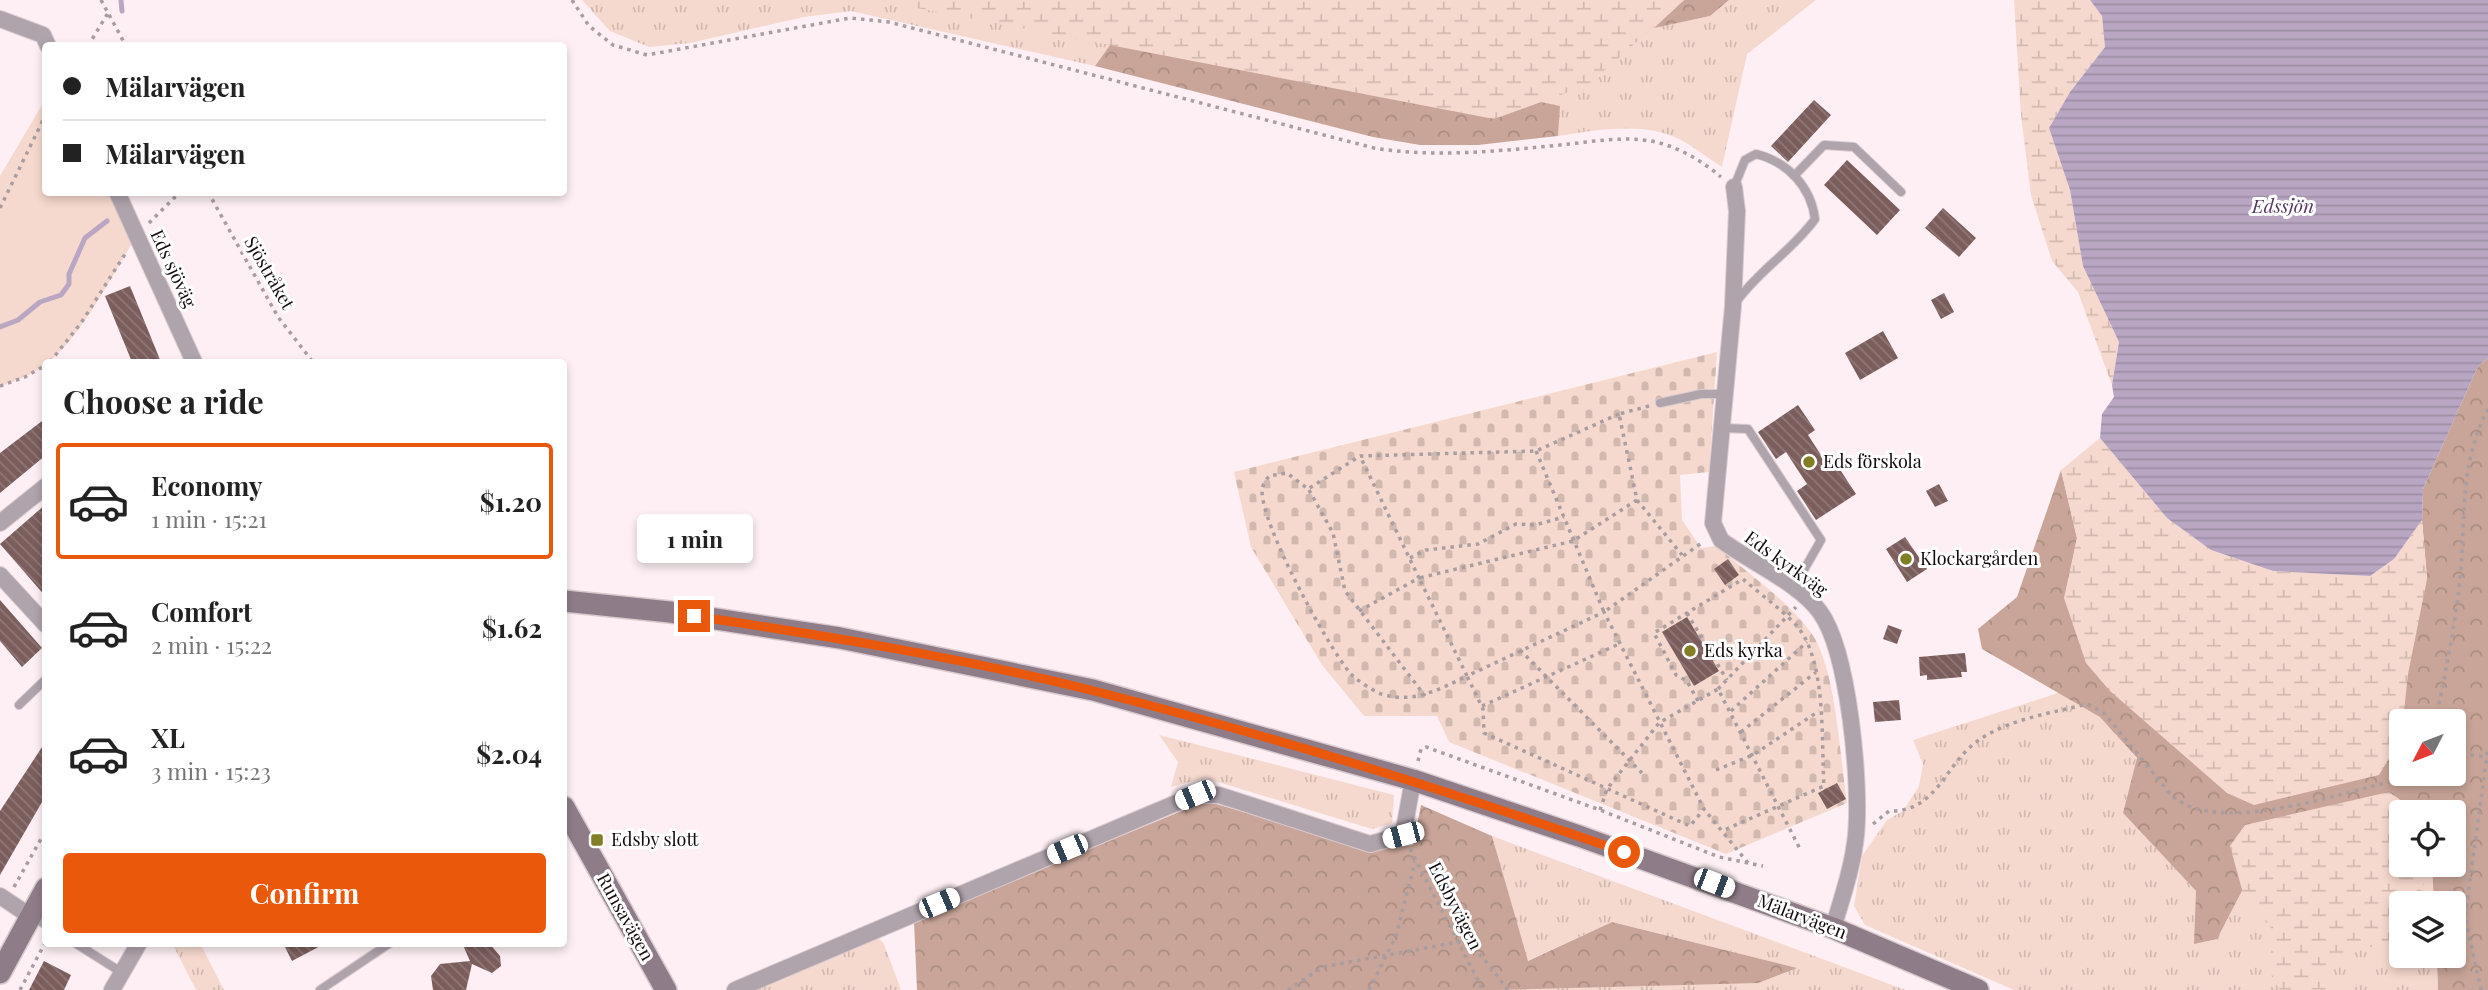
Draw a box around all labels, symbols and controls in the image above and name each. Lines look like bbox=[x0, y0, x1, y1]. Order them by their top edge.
text: Mälarvägen bbox=[105, 69, 245, 104]
text: Mälarvägen bbox=[105, 136, 245, 171]
water label: Edssjön bbox=[2251, 192, 2314, 218]
street label: Eds sjöväg bbox=[145, 226, 203, 312]
street label: Sjöstråket bbox=[239, 232, 301, 314]
text: Choose a ride bbox=[63, 379, 264, 422]
place label: Eds förskola bbox=[1823, 449, 1922, 473]
marker: Eds förskola bbox=[1801, 454, 1817, 470]
text: Economy bbox=[151, 468, 262, 503]
icon: car bbox=[67, 470, 130, 533]
text: $1.20 bbox=[480, 484, 542, 519]
text: 1 min · 15:21 bbox=[151, 503, 267, 534]
callout: 1 min bbox=[636, 514, 752, 564]
text: 1 min bbox=[667, 523, 723, 554]
street label: Eds kyrkväg bbox=[1740, 525, 1833, 602]
place label: Klockargården bbox=[1920, 546, 2039, 570]
marker: Klockargården bbox=[1898, 551, 1914, 567]
text: Comfort bbox=[151, 594, 252, 629]
icon: car bbox=[67, 596, 130, 659]
route end bbox=[678, 600, 710, 632]
text: $1.62 bbox=[482, 610, 542, 645]
text: 2 min · 15:22 bbox=[151, 629, 272, 660]
place label: Eds kyrka bbox=[1704, 638, 1783, 662]
marker: Eds kyrka bbox=[1682, 643, 1698, 659]
north arrow bbox=[2389, 709, 2466, 786]
map controls bbox=[2389, 709, 2466, 968]
text: XL bbox=[151, 720, 185, 755]
icon: car bbox=[67, 722, 130, 785]
text: $2.04 bbox=[476, 736, 542, 771]
text: 3 min · 15:23 bbox=[151, 755, 271, 786]
car bbox=[1172, 777, 1219, 813]
button: locate bbox=[2389, 800, 2466, 877]
car bbox=[1380, 819, 1427, 851]
place label: Edsby slott bbox=[611, 827, 699, 851]
car bbox=[1044, 831, 1091, 867]
marker: Edsby slott bbox=[589, 832, 605, 848]
route start bbox=[1608, 836, 1640, 868]
button: Confirm bbox=[63, 853, 546, 933]
street label: Edsbyvägen bbox=[1424, 858, 1488, 954]
car bbox=[1691, 866, 1738, 900]
street label: Runsavägen bbox=[592, 868, 660, 965]
car bbox=[916, 885, 963, 921]
street label: Mälarvägen bbox=[1754, 888, 1851, 944]
button: layers bbox=[2389, 891, 2466, 968]

